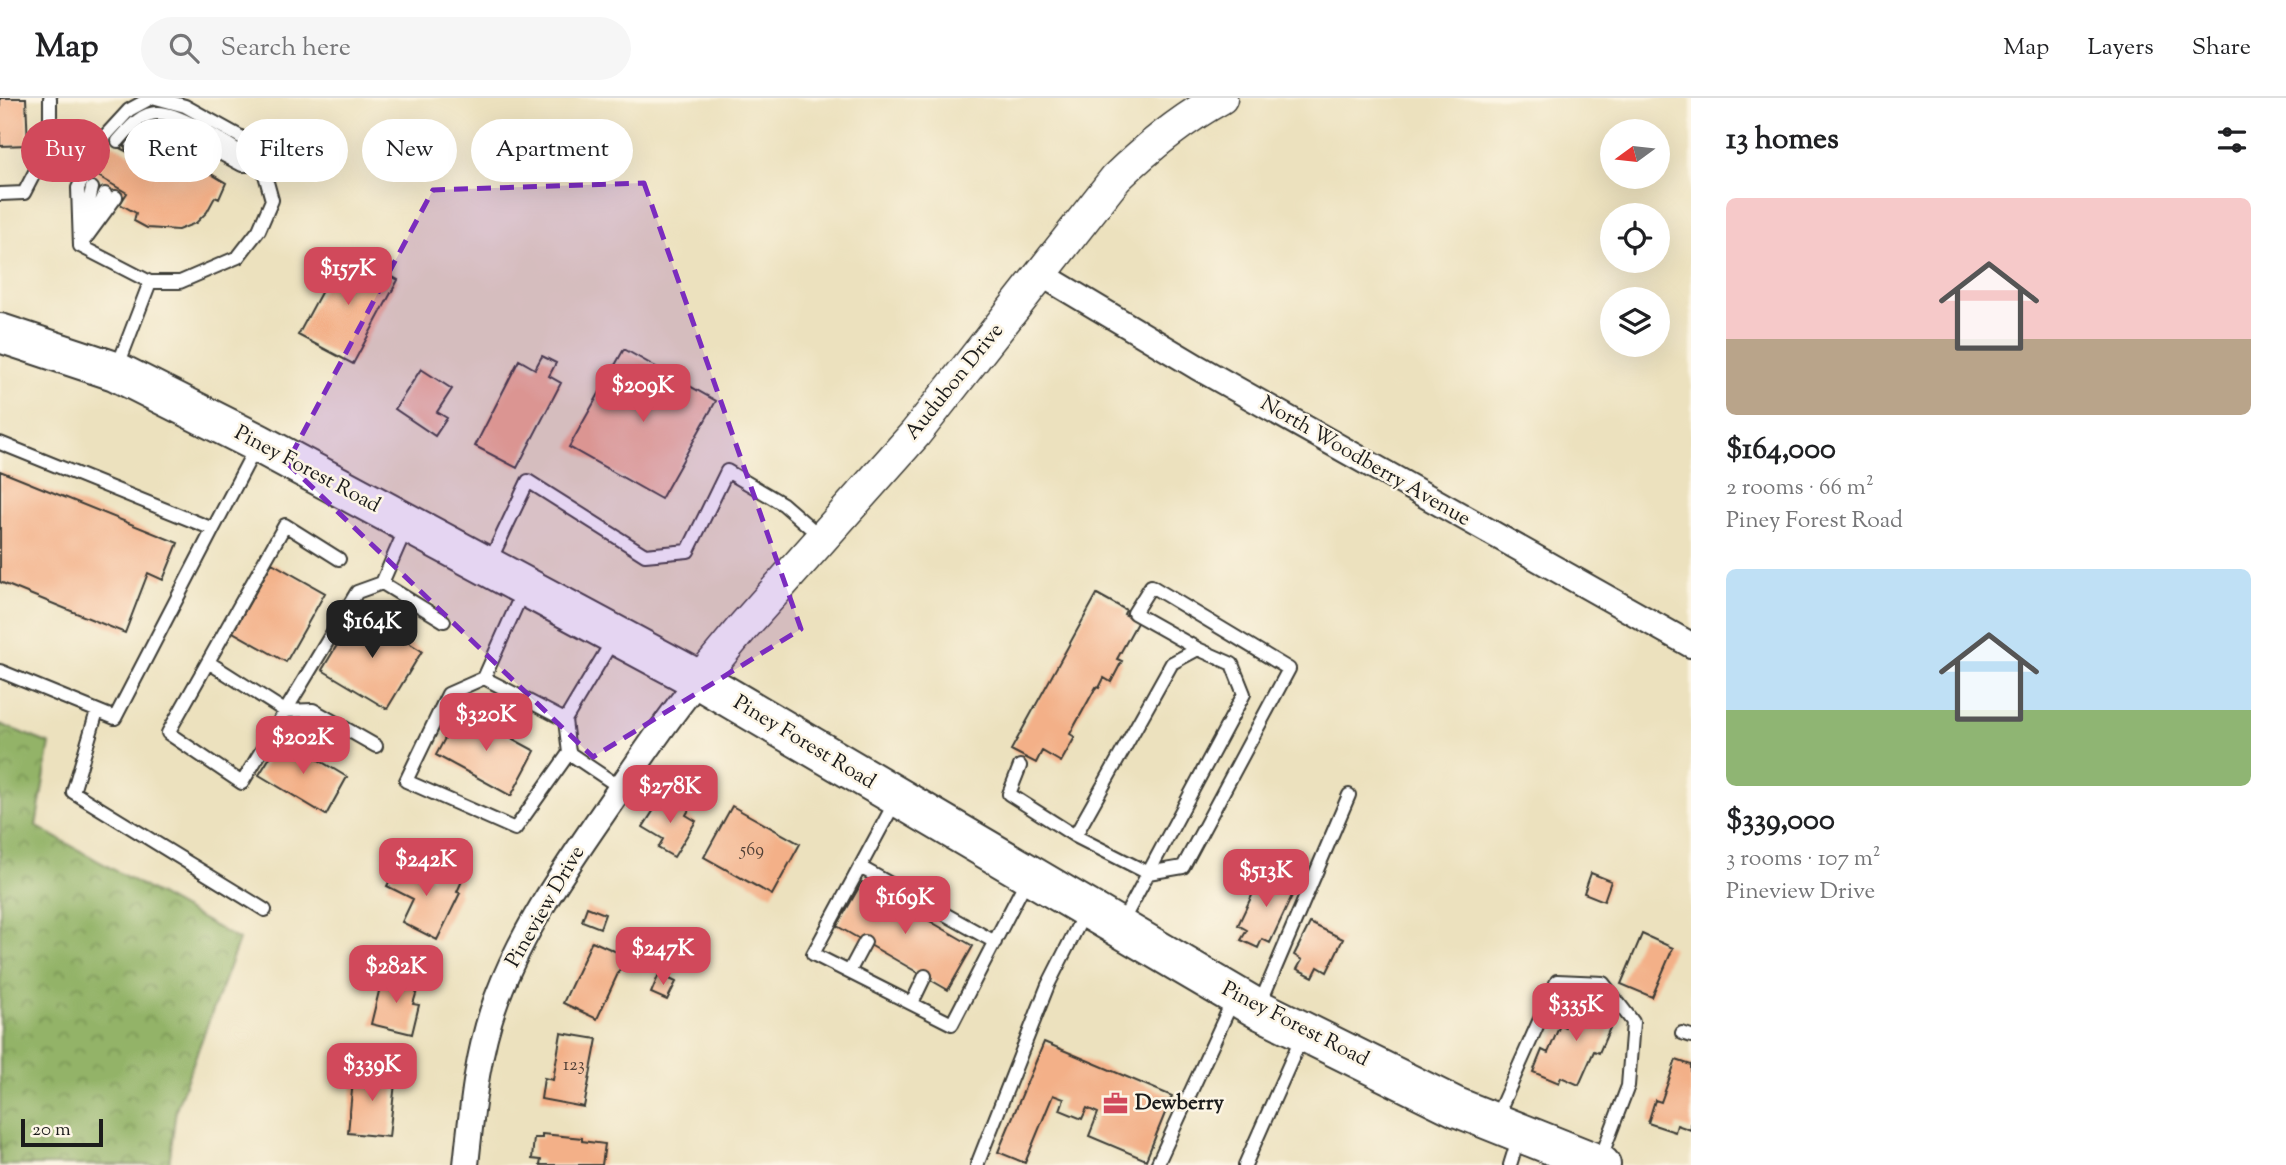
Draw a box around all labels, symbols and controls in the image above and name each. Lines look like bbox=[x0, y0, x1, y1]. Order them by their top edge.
search box bbox=[141, 17, 631, 80]
text: Map bbox=[35, 24, 99, 72]
icon: search bbox=[165, 29, 203, 67]
text: Search here bbox=[221, 30, 351, 67]
text: Map bbox=[2003, 31, 2049, 65]
text: Layers bbox=[2087, 31, 2154, 65]
text: Share bbox=[2192, 31, 2251, 65]
chip: Buy bbox=[21, 119, 110, 182]
chip: Rent bbox=[124, 119, 222, 182]
chip: Filters bbox=[236, 119, 348, 182]
chip: New bbox=[362, 119, 457, 182]
chip: Apartment bbox=[471, 119, 633, 182]
north arrow bbox=[1600, 119, 1670, 189]
map controls bbox=[1600, 119, 1670, 357]
text: 13 homes bbox=[1726, 119, 1839, 162]
icon: filters bbox=[2213, 121, 2251, 159]
button: locate bbox=[1600, 203, 1670, 273]
icon: home bbox=[1926, 243, 2052, 369]
pin: $157K bbox=[299, 248, 397, 307]
text: $157K bbox=[320, 253, 376, 286]
button: layers bbox=[1600, 287, 1670, 357]
street label: Audubon Drive bbox=[899, 317, 1011, 447]
pin: $209K bbox=[594, 364, 692, 424]
text: $209K bbox=[611, 370, 675, 403]
street label: North Woodberry Avenue bbox=[1254, 389, 1476, 535]
street label: Piney Forest Road bbox=[229, 419, 386, 521]
text: $164,000 bbox=[1726, 429, 1836, 472]
text: 2 rooms · 66 m² bbox=[1726, 472, 1874, 505]
text: Piney Forest Road bbox=[1726, 505, 1903, 538]
pin: $164K bbox=[323, 601, 421, 660]
text: $164K bbox=[342, 606, 402, 639]
icon: home bbox=[1926, 614, 2052, 740]
street label: Piney Forest Road bbox=[727, 689, 881, 798]
pin: $320K bbox=[437, 694, 535, 753]
text: $320K bbox=[455, 699, 517, 732]
pin: $202K bbox=[254, 716, 352, 776]
text: $202K bbox=[272, 722, 334, 755]
pin: $278K bbox=[621, 766, 719, 825]
text: $278K bbox=[639, 771, 701, 804]
text: $339,000 bbox=[1726, 800, 1835, 843]
pin: $242K bbox=[377, 838, 475, 898]
house number: 569 bbox=[739, 838, 764, 864]
street label: Pineview Drive bbox=[499, 841, 593, 973]
text: 3 rooms · 107 m² bbox=[1726, 843, 1881, 876]
text: $242K bbox=[395, 844, 457, 877]
pin: $513K bbox=[1217, 850, 1315, 909]
text: $513K bbox=[1239, 855, 1293, 888]
pin: $169K bbox=[856, 876, 954, 936]
text: Pineview Drive bbox=[1726, 876, 1875, 909]
text: $169K bbox=[875, 882, 935, 915]
pin: $247K bbox=[614, 928, 712, 987]
text: $247K bbox=[632, 933, 694, 966]
pin: $282K bbox=[347, 946, 445, 1005]
text: $282K bbox=[365, 951, 427, 984]
street label: Piney Forest Road bbox=[1216, 975, 1374, 1075]
pin: $335K bbox=[1527, 984, 1625, 1043]
text: $335K bbox=[1548, 989, 1604, 1022]
pin: $339K bbox=[323, 1044, 421, 1103]
text: $339K bbox=[343, 1049, 401, 1082]
house number: 123 bbox=[563, 1053, 585, 1079]
place label: Dewberry bbox=[1135, 1089, 1225, 1119]
office icon: Dewberry bbox=[1101, 1090, 1129, 1118]
scale bar bbox=[21, 1116, 103, 1148]
text: 20 m bbox=[32, 1117, 71, 1144]

